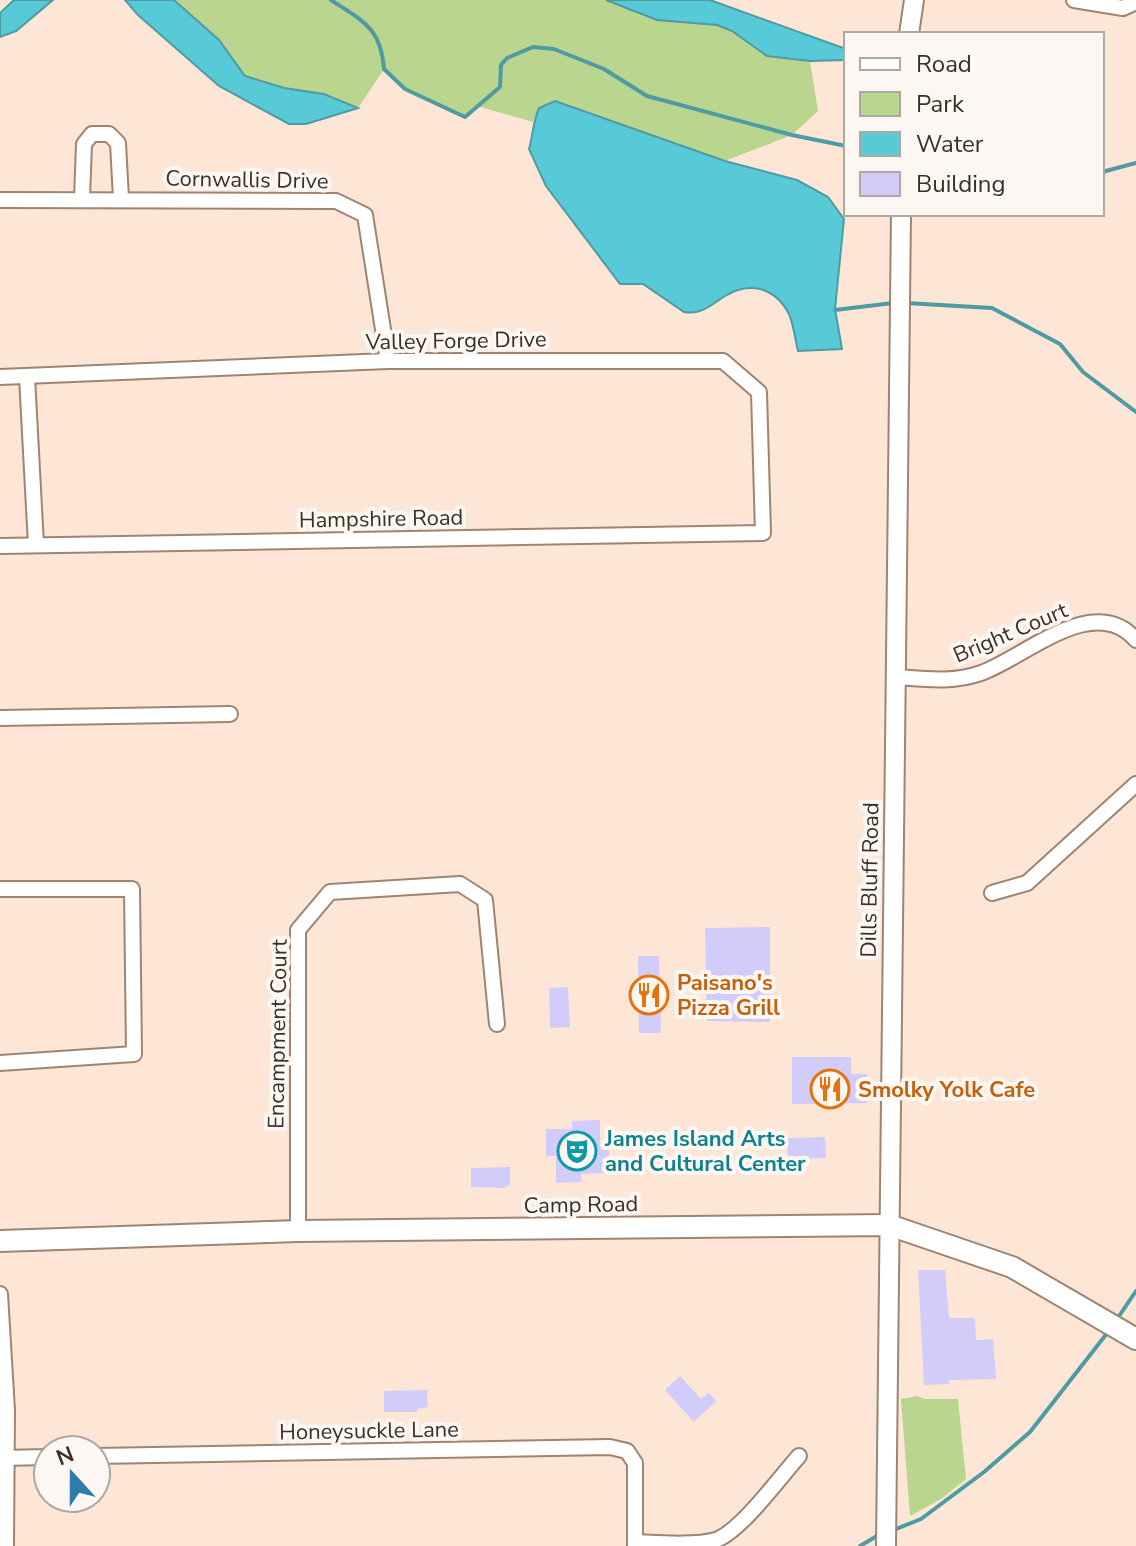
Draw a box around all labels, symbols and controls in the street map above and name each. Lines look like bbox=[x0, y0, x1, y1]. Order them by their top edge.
legend bbox=[844, 32, 1104, 216]
text: Road bbox=[916, 48, 972, 80]
text: Park bbox=[916, 88, 965, 120]
text: Water bbox=[916, 128, 984, 160]
street label: Cornwallis Drive bbox=[165, 164, 329, 196]
text: Building bbox=[916, 168, 1006, 200]
street label: Valley Forge Drive bbox=[364, 324, 547, 358]
street label: Hampshire Road bbox=[299, 503, 464, 535]
street label: Bright Court bbox=[949, 595, 1072, 670]
street label: Dills Bluff Road bbox=[854, 802, 886, 958]
street label: Encampment Court bbox=[261, 939, 295, 1129]
place label: Paisano's Pizza Grill bbox=[677, 968, 780, 1023]
restaurant icon: Paisano's Pizza Grill bbox=[628, 974, 670, 1016]
restaurant icon: Smolky Yolk Cafe bbox=[809, 1068, 851, 1110]
place label: Smolky Yolk Cafe bbox=[858, 1075, 1035, 1105]
place label: James Island Arts and Cultural Center bbox=[604, 1124, 806, 1179]
theatre icon: James Island Arts and Cultural Center bbox=[556, 1130, 598, 1172]
street label: Camp Road bbox=[523, 1189, 639, 1221]
street label: Honeysuckle Lane bbox=[279, 1414, 459, 1448]
north arrow bbox=[32, 1434, 112, 1514]
text: N bbox=[52, 1439, 78, 1473]

